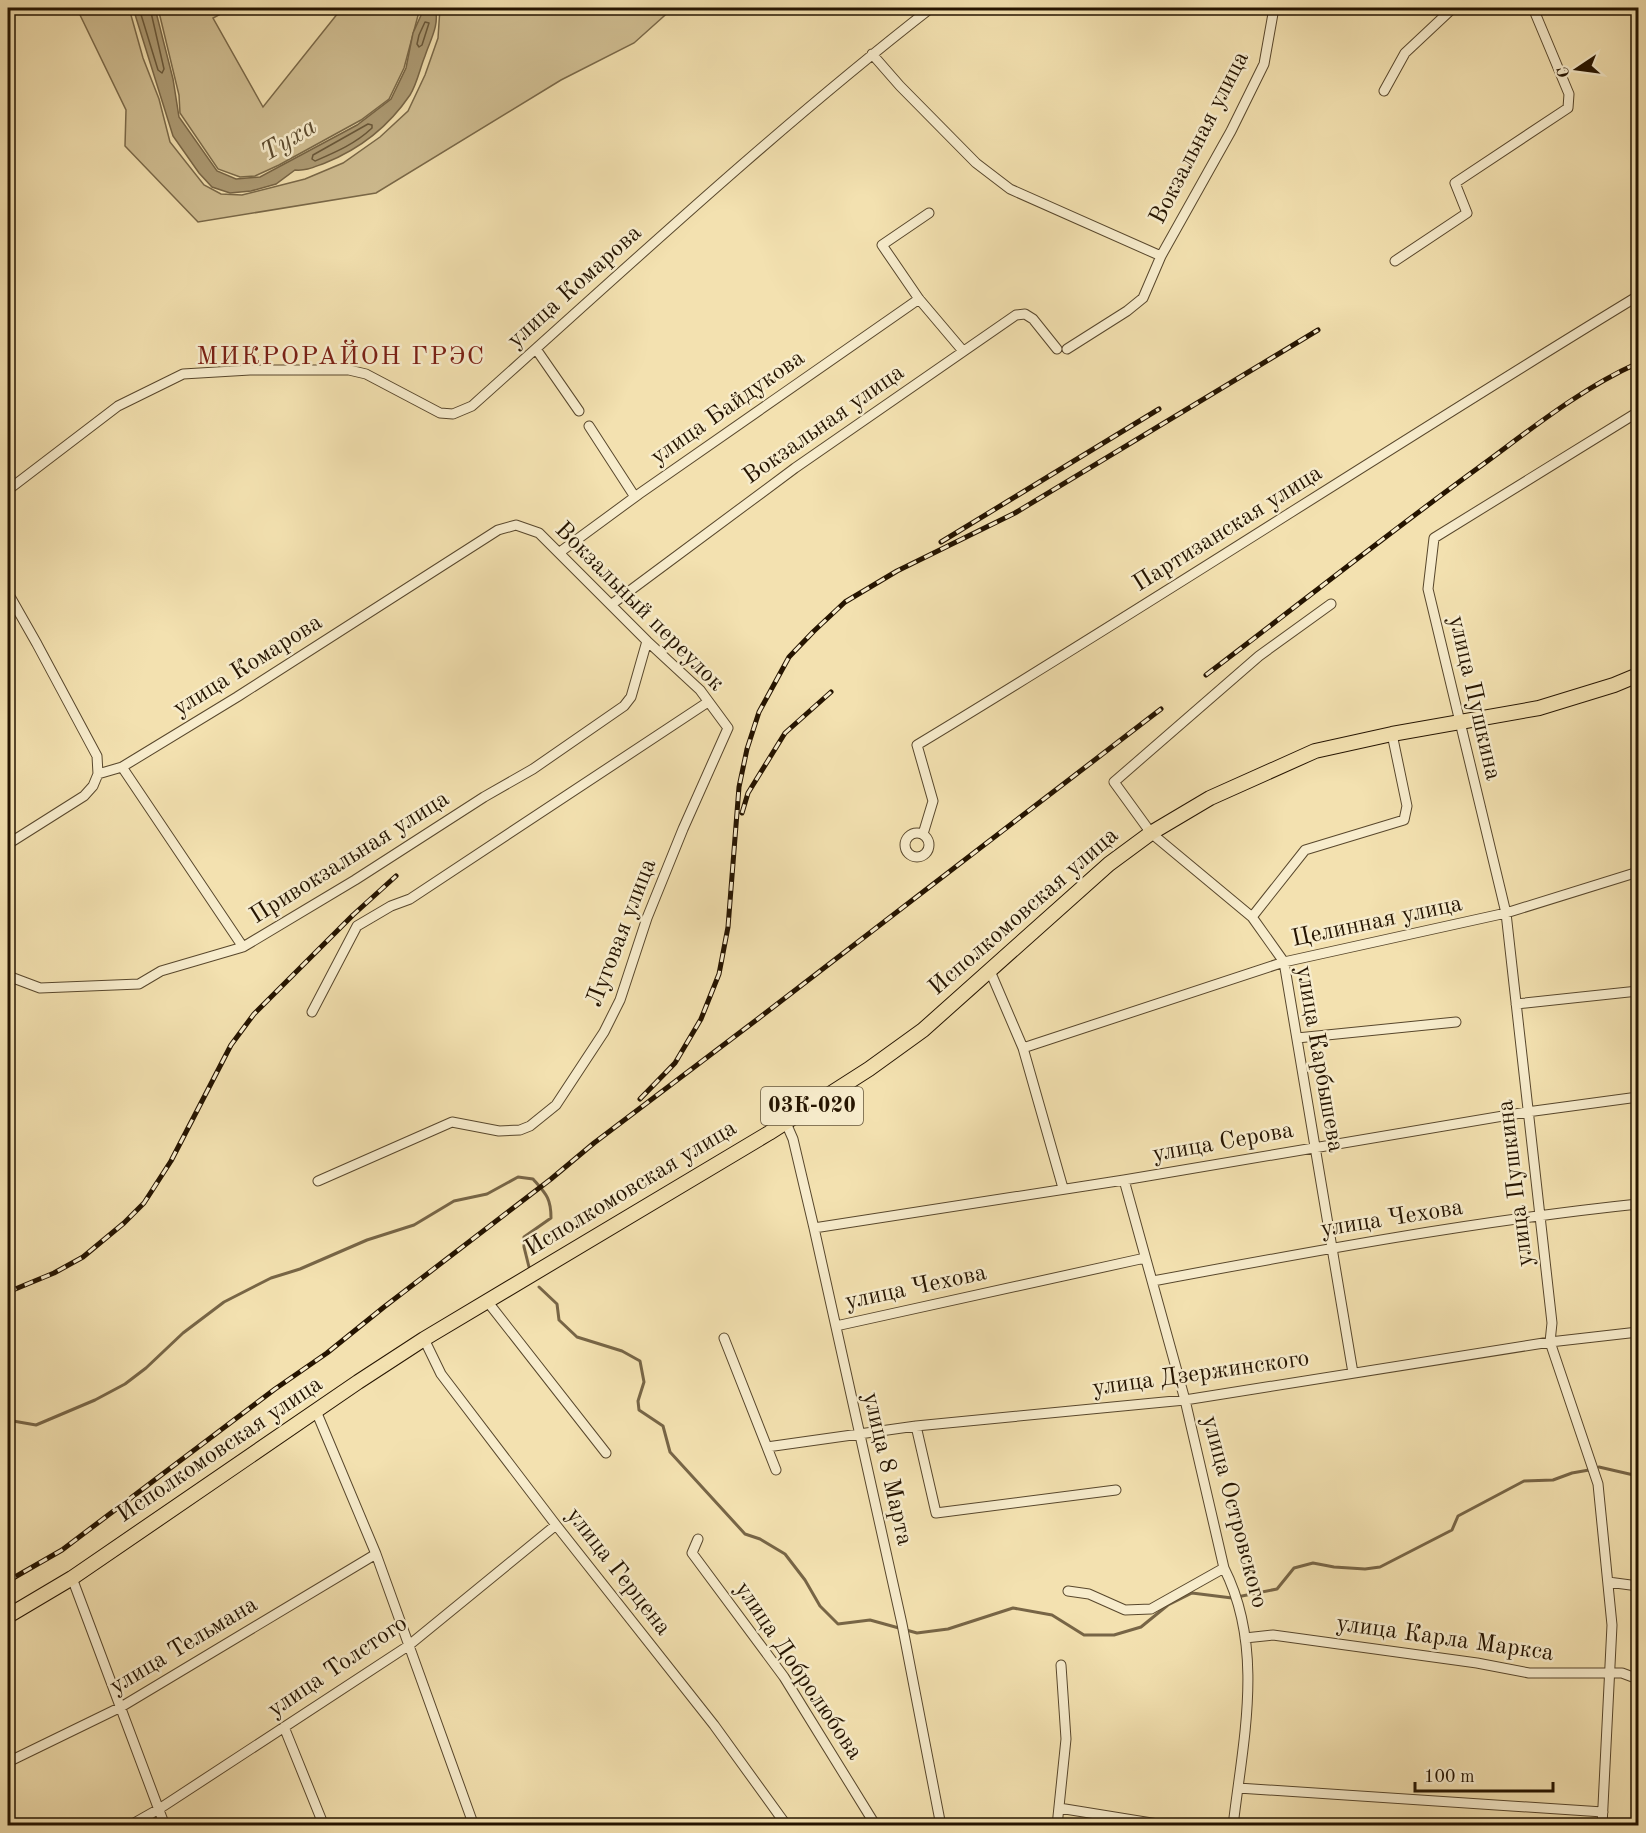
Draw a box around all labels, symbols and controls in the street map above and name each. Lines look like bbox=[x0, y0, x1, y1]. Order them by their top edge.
north arrow bbox=[1547, 39, 1607, 99]
street label: Вокзальная улица bbox=[1146, 48, 1254, 228]
text: С bbox=[1555, 65, 1573, 79]
water label: Туха bbox=[257, 113, 321, 167]
street label: улица Комарова bbox=[503, 221, 647, 353]
district label: МИКРОРАЙОН ГРЭС bbox=[196, 339, 486, 370]
street label: улица Байдукова bbox=[647, 346, 809, 470]
street label: Вокзальная улица bbox=[739, 360, 909, 489]
street label: Партизанская улица bbox=[1129, 461, 1327, 597]
street label: Вокзальный переулок bbox=[550, 518, 728, 696]
street label: улица Комарова bbox=[169, 610, 327, 721]
street label: улица Пушкина bbox=[1443, 613, 1505, 783]
street label: Привокзальная улица bbox=[246, 787, 454, 929]
street label: Исполкомовская улица bbox=[925, 823, 1123, 1001]
street label: Луговая улица bbox=[583, 856, 661, 1010]
street label: Целинная улица bbox=[1289, 892, 1465, 952]
street label: улица Карбышева bbox=[1291, 964, 1347, 1154]
road number: 03К-020 bbox=[761, 1087, 863, 1125]
street label: улица Пушкина bbox=[1494, 1098, 1538, 1268]
street label: Исполкомовская улица bbox=[521, 1116, 741, 1262]
street label: улица Серова bbox=[1151, 1119, 1296, 1167]
street label: улица Чехова bbox=[1319, 1196, 1465, 1242]
street label: улица Чехова bbox=[843, 1261, 989, 1315]
street label: улица Дзержинского bbox=[1091, 1347, 1311, 1401]
street label: Исполкомовская улица bbox=[113, 1372, 327, 1528]
street label: улица 8 Марта bbox=[858, 1390, 916, 1548]
street label: улица Островского bbox=[1197, 1413, 1271, 1611]
street label: улица Герцена bbox=[561, 1504, 675, 1640]
street label: улица Добролюбова bbox=[730, 1578, 867, 1765]
street label: улица Тельмана bbox=[106, 1593, 262, 1699]
street label: улица Толстого bbox=[264, 1612, 412, 1722]
street label: улица Карла Маркса bbox=[1335, 1612, 1555, 1666]
scale bar bbox=[1415, 1755, 1553, 1793]
text: 100 m bbox=[1424, 1768, 1475, 1786]

